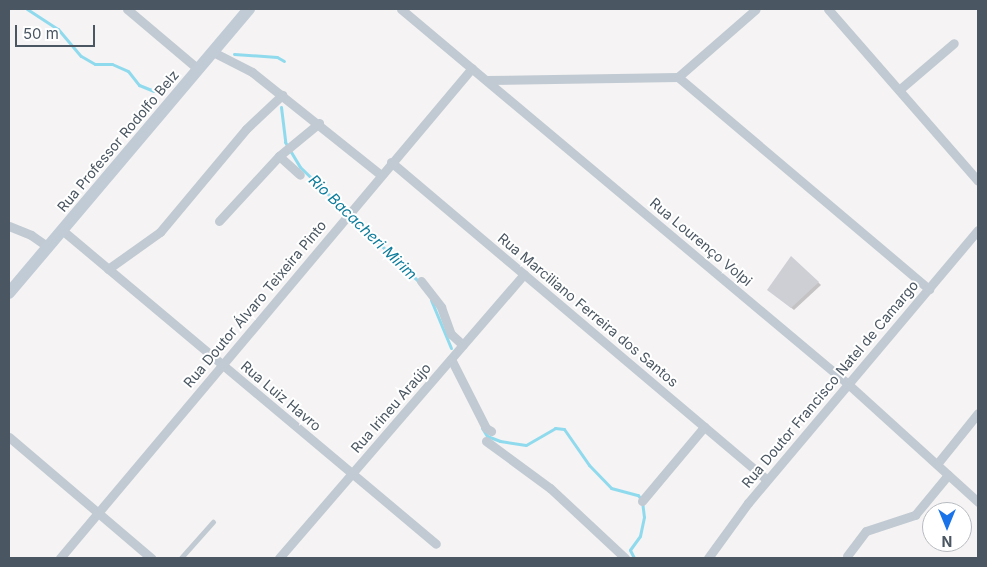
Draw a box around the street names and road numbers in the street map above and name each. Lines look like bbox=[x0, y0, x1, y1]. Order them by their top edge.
street label: Rua Professor Rodolfo Belz bbox=[54, 67, 182, 215]
street label: Rua Lourenço Volpi bbox=[647, 194, 755, 290]
street label: Rua Doutor Álvaro Teixeira Pinto bbox=[180, 217, 330, 391]
street label: Rua Marciliano Ferreira dos Santos bbox=[495, 230, 681, 390]
street label: Rua Doutor Francisco Natel de Camargo bbox=[738, 277, 922, 491]
street label: Rua Luiz Havro bbox=[237, 358, 325, 434]
street label: Rua Irineu Araújo bbox=[348, 360, 434, 456]

